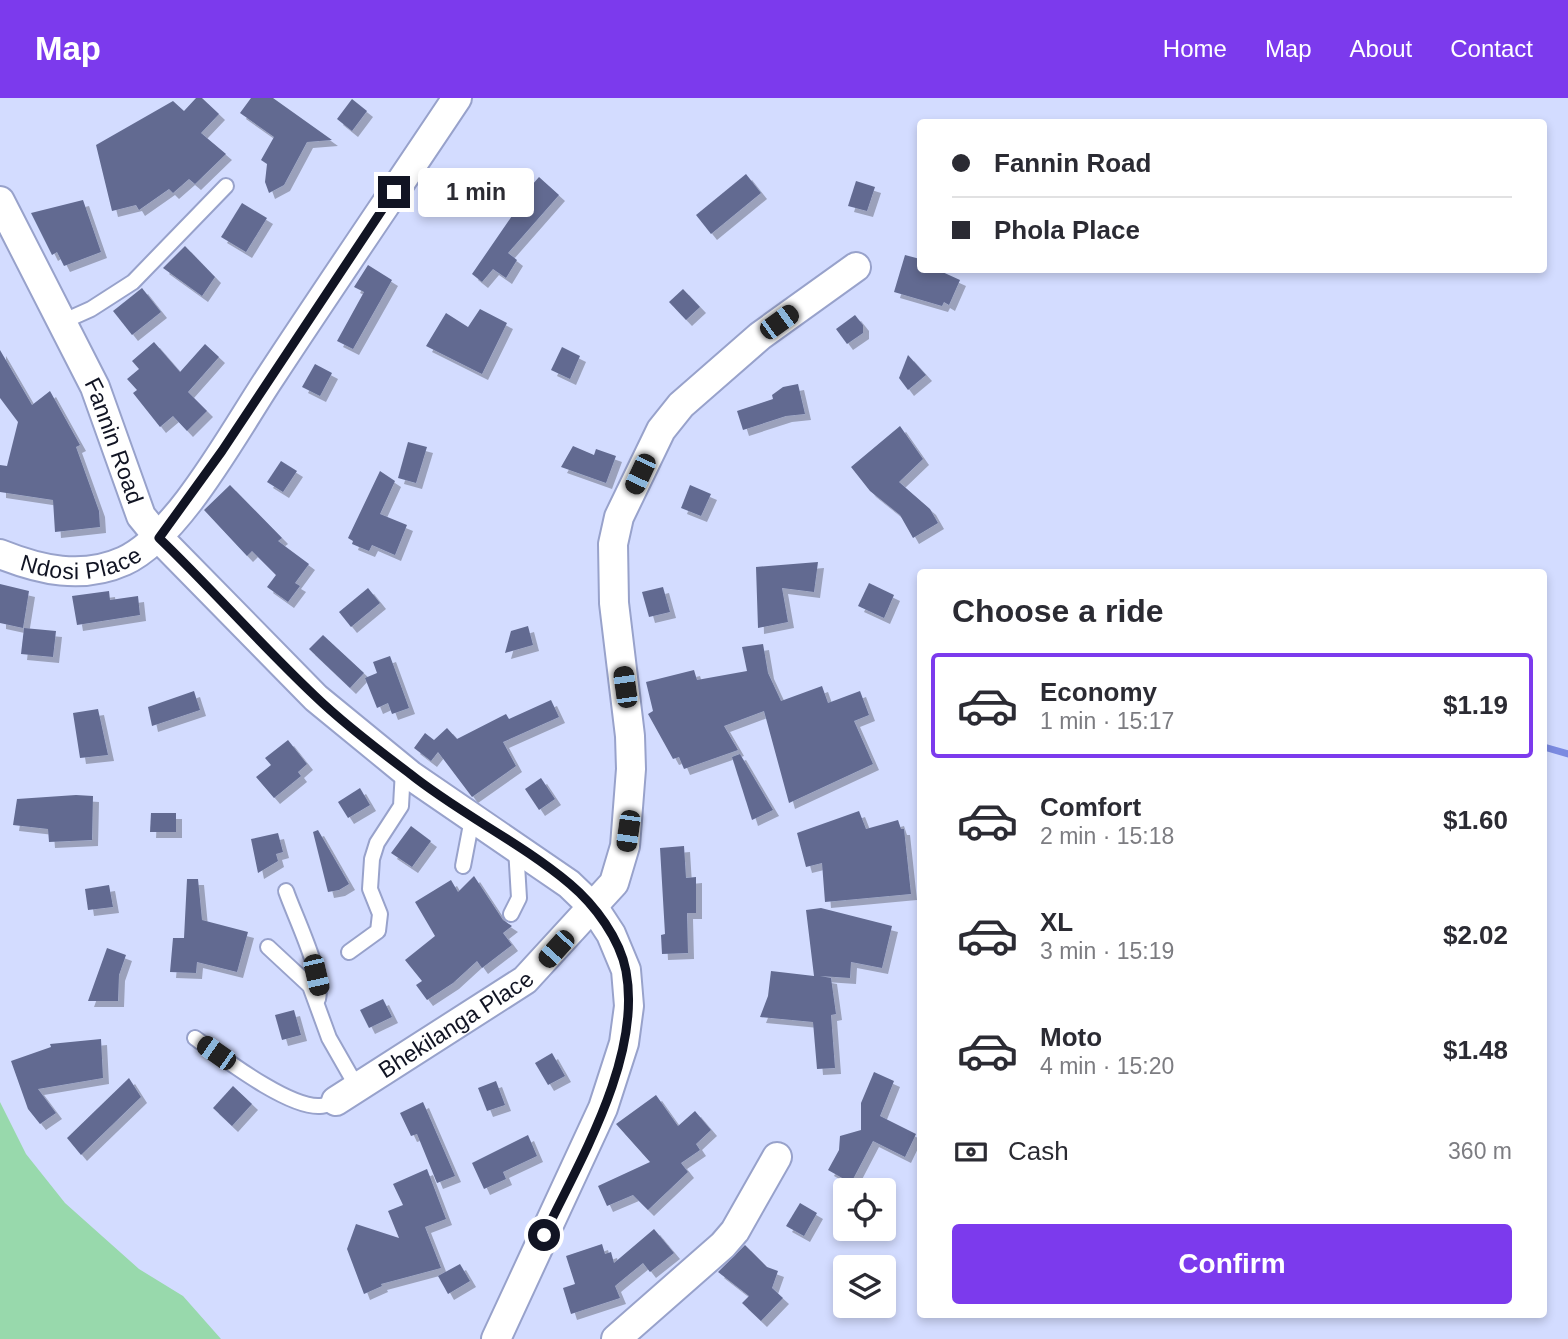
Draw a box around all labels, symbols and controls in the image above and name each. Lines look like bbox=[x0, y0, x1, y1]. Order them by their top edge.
text: Map bbox=[35, 30, 101, 67]
text: Home bbox=[1163, 35, 1227, 62]
text: Map bbox=[1265, 35, 1312, 62]
text: About bbox=[1350, 35, 1412, 62]
text: Contact bbox=[1450, 35, 1533, 62]
text: Fannin Road bbox=[994, 148, 1151, 178]
callout: 1 min bbox=[418, 168, 534, 217]
route end bbox=[378, 176, 410, 208]
text: 1 min bbox=[446, 179, 506, 205]
text: Phola Place bbox=[994, 215, 1140, 245]
car bbox=[756, 301, 803, 343]
street label: Fannin Road bbox=[79, 373, 149, 507]
car bbox=[622, 451, 659, 497]
street label: Ndosi Place bbox=[18, 541, 146, 584]
text: Choose a ride bbox=[952, 593, 1164, 629]
car bbox=[612, 665, 639, 709]
icon: car bbox=[956, 674, 1019, 737]
text: Economy bbox=[1040, 677, 1157, 707]
text: $1.19 bbox=[1443, 690, 1508, 720]
text: 1 min · 15:17 bbox=[1040, 708, 1174, 734]
icon: car bbox=[956, 789, 1019, 852]
text: Comfort bbox=[1040, 792, 1141, 822]
text: $1.60 bbox=[1443, 805, 1508, 835]
car bbox=[615, 809, 642, 853]
text: 2 min · 15:18 bbox=[1040, 823, 1174, 849]
icon: car bbox=[956, 904, 1019, 967]
text: XL bbox=[1040, 907, 1073, 937]
text: $2.02 bbox=[1443, 920, 1508, 950]
car bbox=[535, 926, 578, 972]
text: 3 min · 15:19 bbox=[1040, 938, 1174, 964]
car bbox=[302, 952, 331, 998]
street label: Bhekilanga Place bbox=[374, 966, 539, 1083]
icon: car bbox=[956, 1019, 1019, 1082]
text: Moto bbox=[1040, 1022, 1102, 1052]
car bbox=[193, 1032, 240, 1074]
text: $1.48 bbox=[1443, 1035, 1508, 1065]
text: 4 min · 15:20 bbox=[1040, 1053, 1174, 1079]
icon: cash bbox=[952, 1133, 990, 1171]
text: Cash bbox=[1008, 1136, 1069, 1166]
text: 360 m bbox=[1448, 1138, 1512, 1164]
map controls bbox=[833, 1178, 896, 1318]
button: locate bbox=[833, 1178, 896, 1241]
route start bbox=[528, 1219, 560, 1251]
button: Confirm bbox=[952, 1224, 1512, 1304]
button: layers bbox=[833, 1255, 896, 1318]

